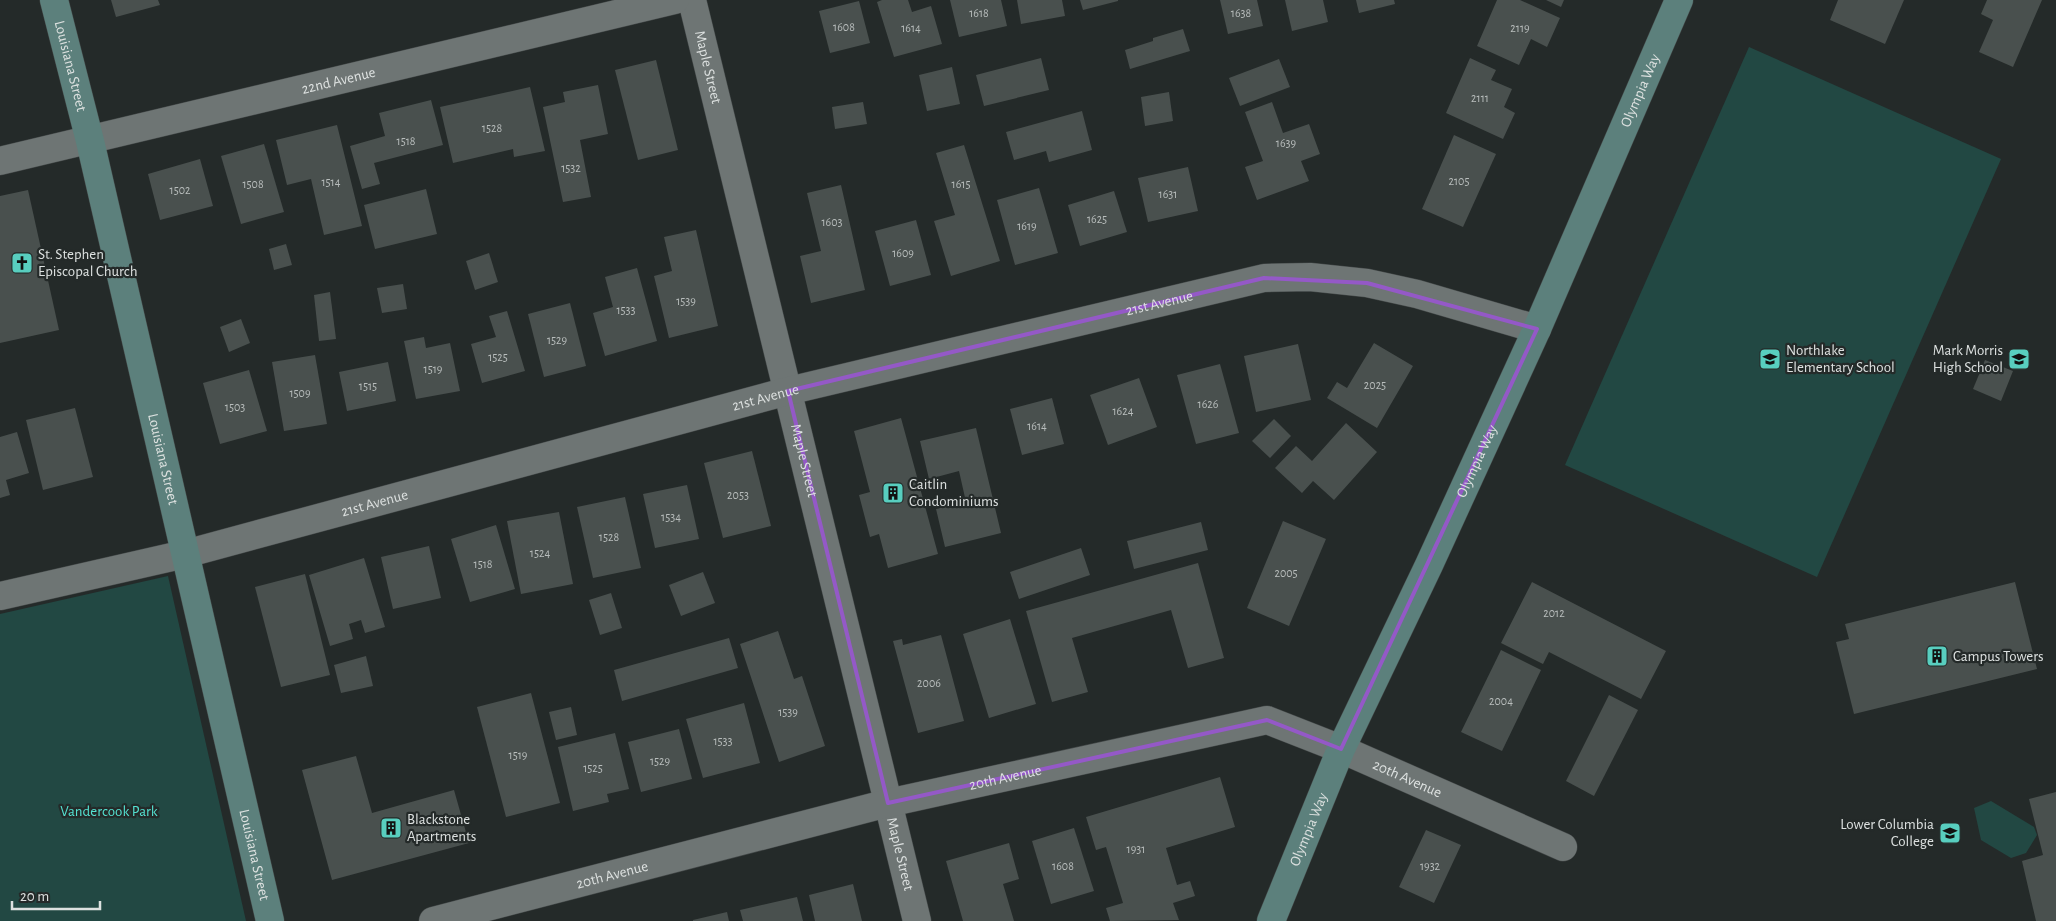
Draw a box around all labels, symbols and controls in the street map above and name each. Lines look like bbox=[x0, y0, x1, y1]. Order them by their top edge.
house number: 1618 bbox=[969, 7, 989, 19]
house number: 1638 bbox=[1231, 7, 1252, 19]
street label: Louisiana Street bbox=[52, 19, 89, 113]
house number: 1608 bbox=[833, 21, 855, 33]
house number: 1614 bbox=[901, 22, 921, 34]
house number: 2119 bbox=[1510, 22, 1530, 34]
street label: Maple Street bbox=[692, 29, 724, 105]
street label: Olympia Way bbox=[1618, 51, 1663, 129]
street label: 22nd Avenue bbox=[300, 65, 377, 97]
house number: 2111 bbox=[1471, 92, 1489, 104]
house number: 1528 bbox=[482, 122, 502, 134]
house number: 1518 bbox=[397, 135, 416, 147]
house number: 1639 bbox=[1276, 137, 1297, 149]
house number: 1532 bbox=[561, 162, 581, 174]
house number: 2105 bbox=[1449, 175, 1469, 187]
house number: 1514 bbox=[321, 176, 341, 188]
house number: 1508 bbox=[242, 178, 264, 190]
house number: 1615 bbox=[952, 178, 970, 190]
house number: 1502 bbox=[170, 184, 191, 196]
house number: 1631 bbox=[1159, 188, 1177, 200]
house number: 1625 bbox=[1087, 213, 1107, 225]
house number: 1603 bbox=[821, 216, 843, 228]
house number: 1619 bbox=[1017, 220, 1037, 232]
place label: St. Stephen Episcopal Church bbox=[38, 247, 137, 279]
house number: 1609 bbox=[892, 247, 914, 259]
church icon: St. Stephen Episcopal Church bbox=[10, 251, 34, 275]
street label: 21st Avenue bbox=[1124, 288, 1195, 319]
house number: 1539 bbox=[676, 295, 696, 307]
house number: 1533 bbox=[616, 304, 636, 316]
house number: 1529 bbox=[547, 334, 567, 346]
place label: Northlake Elementary School bbox=[1786, 343, 1895, 375]
place label: Mark Morris High School bbox=[1933, 343, 2003, 375]
school or university icon: Northlake Elementary School bbox=[1758, 347, 1782, 371]
school or university icon: Mark Morris High School bbox=[2007, 347, 2031, 371]
house number: 1525 bbox=[488, 351, 508, 363]
house number: 1519 bbox=[424, 363, 443, 375]
house number: 2025 bbox=[1364, 379, 1386, 391]
house number: 1515 bbox=[359, 380, 377, 392]
street label: 21st Avenue bbox=[731, 382, 801, 414]
house number: 1509 bbox=[289, 387, 311, 399]
house number: 1626 bbox=[1198, 398, 1219, 410]
house number: 1503 bbox=[225, 401, 245, 413]
house number: 1624 bbox=[1112, 405, 1134, 417]
street label: Louisiana Street bbox=[145, 412, 181, 507]
house number: 1614 bbox=[1027, 420, 1047, 432]
street label: Maple Street bbox=[788, 422, 820, 499]
street label: Olympia Way bbox=[1454, 422, 1500, 500]
place label: Caitlin Condominiums bbox=[909, 477, 999, 509]
building icon: Caitlin Condominiums bbox=[881, 481, 905, 505]
street label: 21st Avenue bbox=[340, 487, 410, 519]
house number: 2053 bbox=[727, 489, 749, 501]
house number: 1534 bbox=[661, 511, 681, 523]
house number: 1528 bbox=[599, 531, 619, 543]
house number: 1524 bbox=[530, 547, 550, 559]
house number: 1518 bbox=[474, 558, 493, 570]
house number: 2005 bbox=[1274, 567, 1298, 579]
house number: 2012 bbox=[1543, 607, 1565, 619]
building icon: Campus Towers bbox=[1925, 644, 1949, 668]
place label: Campus Towers bbox=[1953, 649, 2044, 664]
house number: 2006 bbox=[917, 677, 941, 689]
house number: 2004 bbox=[1489, 695, 1513, 707]
house number: 1539 bbox=[778, 706, 798, 718]
house number: 1533 bbox=[713, 735, 733, 747]
house number: 1519 bbox=[509, 749, 528, 761]
house number: 1529 bbox=[650, 755, 670, 767]
street label: 20th Avenue bbox=[1370, 757, 1444, 800]
house number: 1525 bbox=[583, 762, 603, 774]
street label: 20th Avenue bbox=[968, 763, 1043, 793]
street label: Olympia Way bbox=[1287, 790, 1331, 868]
park label: Vandercook Park bbox=[60, 804, 158, 819]
street label: Louisiana Street bbox=[236, 808, 272, 902]
place label: Blackstone Apartments bbox=[407, 812, 476, 844]
building icon: Blackstone Apartments bbox=[379, 816, 403, 840]
street label: Maple Street bbox=[884, 816, 916, 892]
place label: Lower Columbia College bbox=[1840, 817, 1934, 849]
school or university icon: Lower Columbia College bbox=[1938, 821, 1962, 845]
house number: 1931 bbox=[1127, 843, 1145, 855]
street label: 20th Avenue bbox=[575, 859, 650, 892]
house number: 1608 bbox=[1052, 860, 1074, 872]
house number: 1932 bbox=[1420, 860, 1441, 872]
scale bar bbox=[12, 878, 100, 910]
text: 20 m bbox=[20, 889, 49, 904]

